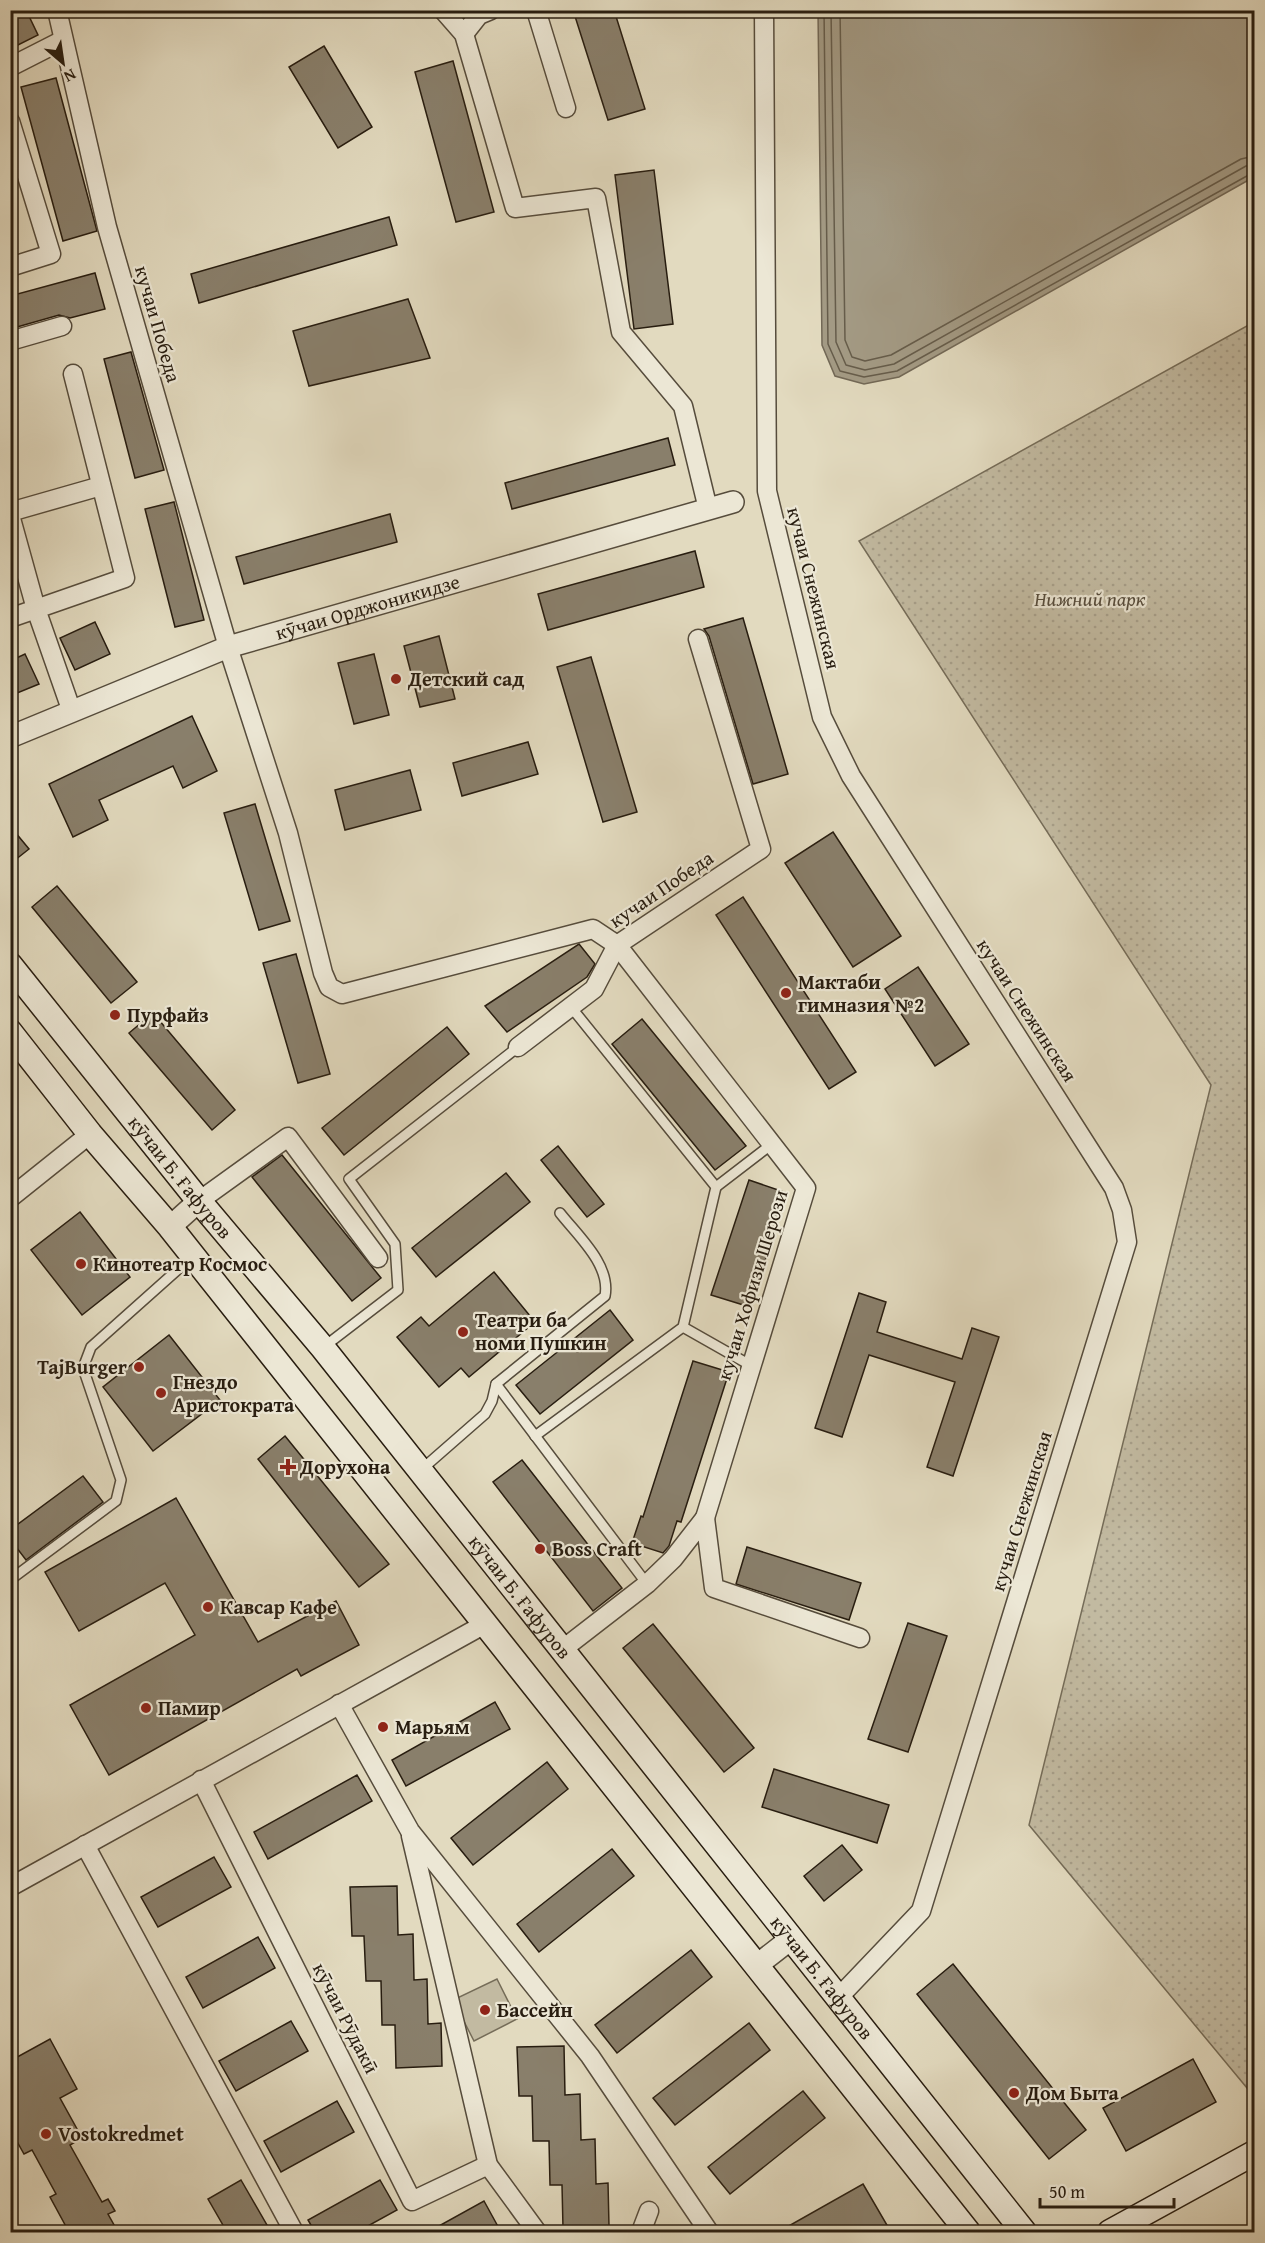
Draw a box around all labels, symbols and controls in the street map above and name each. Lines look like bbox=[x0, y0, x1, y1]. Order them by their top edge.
north arrow bbox=[33, 33, 93, 93]
text: N bbox=[60, 63, 81, 89]
street label: кучаи Победа bbox=[128, 262, 189, 386]
street label: кучаи Снежинская bbox=[780, 504, 849, 672]
street label: кӯчаи Орджоникидзе bbox=[272, 566, 463, 647]
park label: Нижний парк bbox=[1034, 584, 1146, 613]
place label: Детский сад bbox=[407, 664, 524, 693]
marker: Детский сад bbox=[389, 672, 403, 686]
street label: кучаи Победа bbox=[603, 843, 719, 934]
street label: кучаи Снежинская bbox=[970, 932, 1085, 1087]
place label: Мактаби гимназия №2 bbox=[798, 967, 924, 1019]
marker: Мактаби гимназия №2 bbox=[779, 986, 793, 1000]
place label: Пурфайз bbox=[127, 1000, 209, 1029]
marker: Пурфайз bbox=[108, 1008, 122, 1022]
street label: кӯчаи Б. Ғафуров bbox=[122, 1109, 240, 1245]
street label: кучаи Хофизи Шерози bbox=[709, 1186, 794, 1384]
place label: Кинотеатр Космос bbox=[93, 1249, 267, 1278]
marker: Кинотеатр Космос bbox=[74, 1257, 88, 1271]
place label: Театри ба номи Пушкин bbox=[475, 1305, 607, 1357]
marker: Театри ба номи Пушкин bbox=[456, 1325, 470, 1339]
place label: TajBurger bbox=[37, 1352, 127, 1381]
marker: TajBurger bbox=[132, 1360, 146, 1374]
place label: Гнездо Аристократа bbox=[173, 1367, 295, 1419]
marker: Гнездо Аристократа bbox=[154, 1386, 168, 1400]
street label: кучаи Снежинская bbox=[982, 1427, 1059, 1595]
place label: Дорухона bbox=[299, 1452, 391, 1481]
marker: Дорухона bbox=[281, 1460, 295, 1474]
street label: кӯчаи Б. Ғафуров bbox=[462, 1528, 579, 1665]
place label: Boss Craft bbox=[552, 1534, 642, 1563]
marker: Boss Craft bbox=[533, 1542, 547, 1556]
place label: Кавсар Кафе bbox=[220, 1592, 337, 1621]
marker: Кавсар Кафе bbox=[201, 1600, 215, 1614]
place label: Памир bbox=[158, 1693, 221, 1722]
marker: Памир bbox=[139, 1701, 153, 1715]
place label: Марьям bbox=[395, 1712, 469, 1741]
marker: Марьям bbox=[376, 1720, 390, 1734]
street label: кӯчаи Б. Ғафуров bbox=[764, 1909, 881, 2045]
street label: кӯчаи Рӯдакӣ bbox=[306, 1957, 387, 2078]
place label: Бассейн bbox=[497, 1995, 573, 2024]
marker: Бассейн bbox=[478, 2003, 492, 2017]
place label: Дом Быта bbox=[1025, 2078, 1120, 2107]
marker: Дом Быта bbox=[1007, 2086, 1021, 2100]
place label: Vostokredmet bbox=[58, 2119, 184, 2148]
marker: Vostokredmet bbox=[39, 2127, 53, 2141]
scale bar bbox=[1040, 2171, 1174, 2209]
text: 50 m bbox=[1049, 2178, 1085, 2205]

